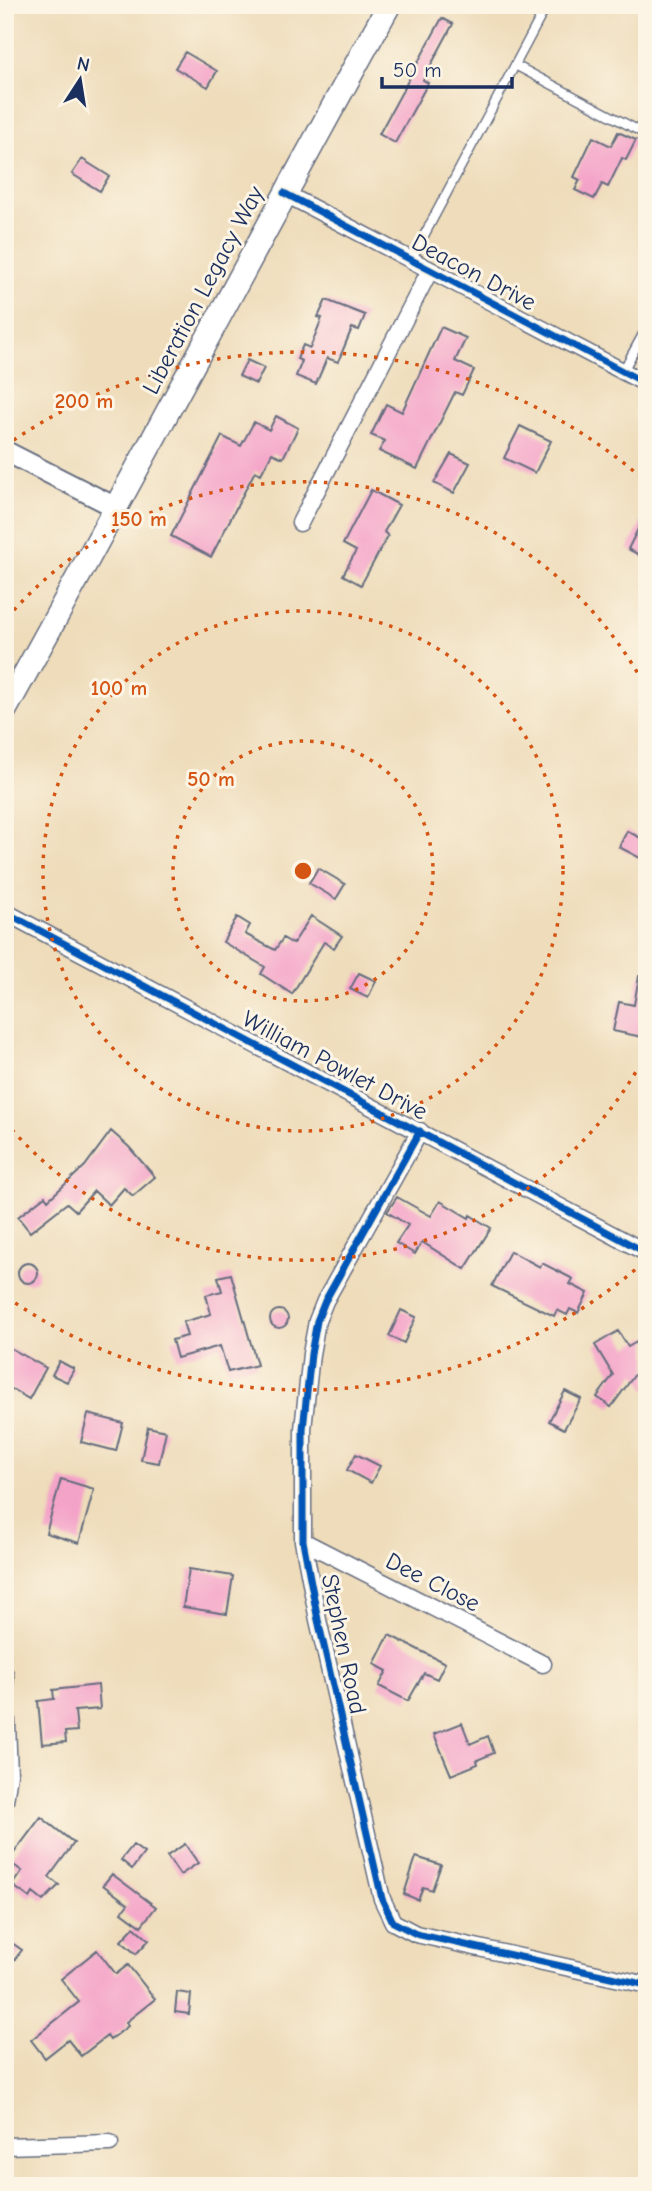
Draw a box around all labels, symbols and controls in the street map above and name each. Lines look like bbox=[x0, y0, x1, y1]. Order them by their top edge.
north arrow bbox=[46, 46, 116, 116]
scale bar bbox=[382, 46, 512, 90]
text: N bbox=[75, 52, 92, 76]
text: 50 m bbox=[393, 58, 442, 82]
street label: Liberation Legacy Way bbox=[136, 181, 270, 399]
street label: Deacon Drive bbox=[407, 228, 541, 316]
text: 200 m bbox=[55, 389, 113, 413]
text: 150 m bbox=[111, 507, 167, 531]
text: 100 m bbox=[91, 676, 147, 700]
text: 50 m bbox=[187, 767, 235, 791]
centre of rings bbox=[291, 859, 315, 883]
street label: William Powlet Drive bbox=[238, 1004, 432, 1126]
street label: Dee Close bbox=[381, 1546, 485, 1618]
street label: Stephen Road bbox=[316, 1572, 372, 1716]

